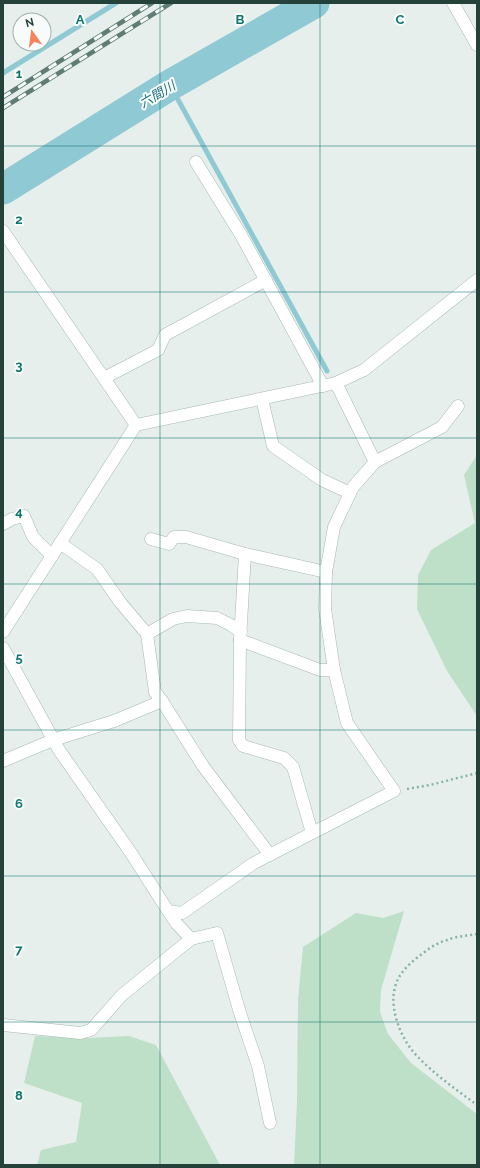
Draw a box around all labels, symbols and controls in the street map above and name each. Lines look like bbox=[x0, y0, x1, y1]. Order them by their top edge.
north arrow bbox=[12, 12, 52, 52]
text: A bbox=[76, 12, 85, 27]
text: B bbox=[236, 12, 245, 27]
text: C bbox=[396, 12, 405, 27]
text: N bbox=[24, 15, 35, 30]
text: 1 bbox=[16, 66, 23, 81]
water label: 六間川 bbox=[137, 77, 180, 111]
text: 2 bbox=[15, 212, 23, 227]
text: 3 bbox=[15, 358, 23, 373]
text: 4 bbox=[15, 504, 23, 519]
text: 5 bbox=[15, 650, 23, 665]
text: 6 bbox=[15, 796, 23, 811]
text: 7 bbox=[15, 942, 23, 957]
text: 8 bbox=[15, 1088, 23, 1103]

